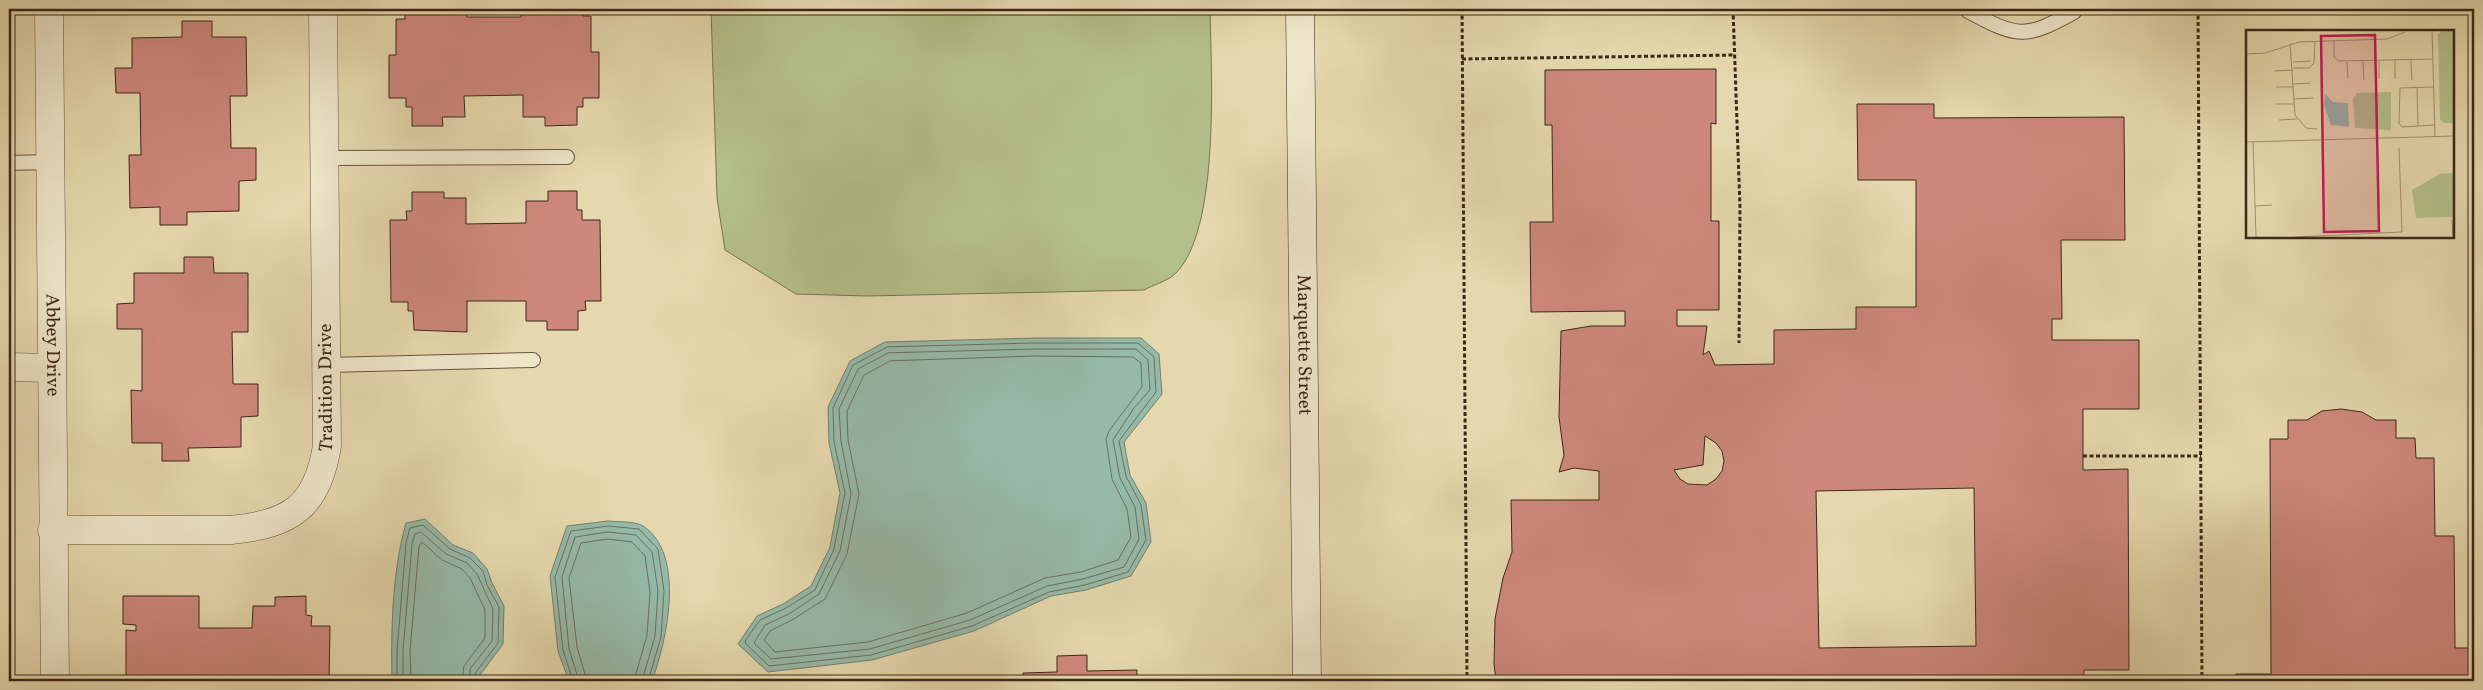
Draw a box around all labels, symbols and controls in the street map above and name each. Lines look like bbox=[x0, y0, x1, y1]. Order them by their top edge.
inset map bbox=[2246, 30, 2453, 238]
street label: Marquette Street bbox=[1290, 274, 1317, 416]
street label: Abbey Drive bbox=[39, 293, 65, 396]
street label: Tradition Drive bbox=[313, 323, 341, 454]

